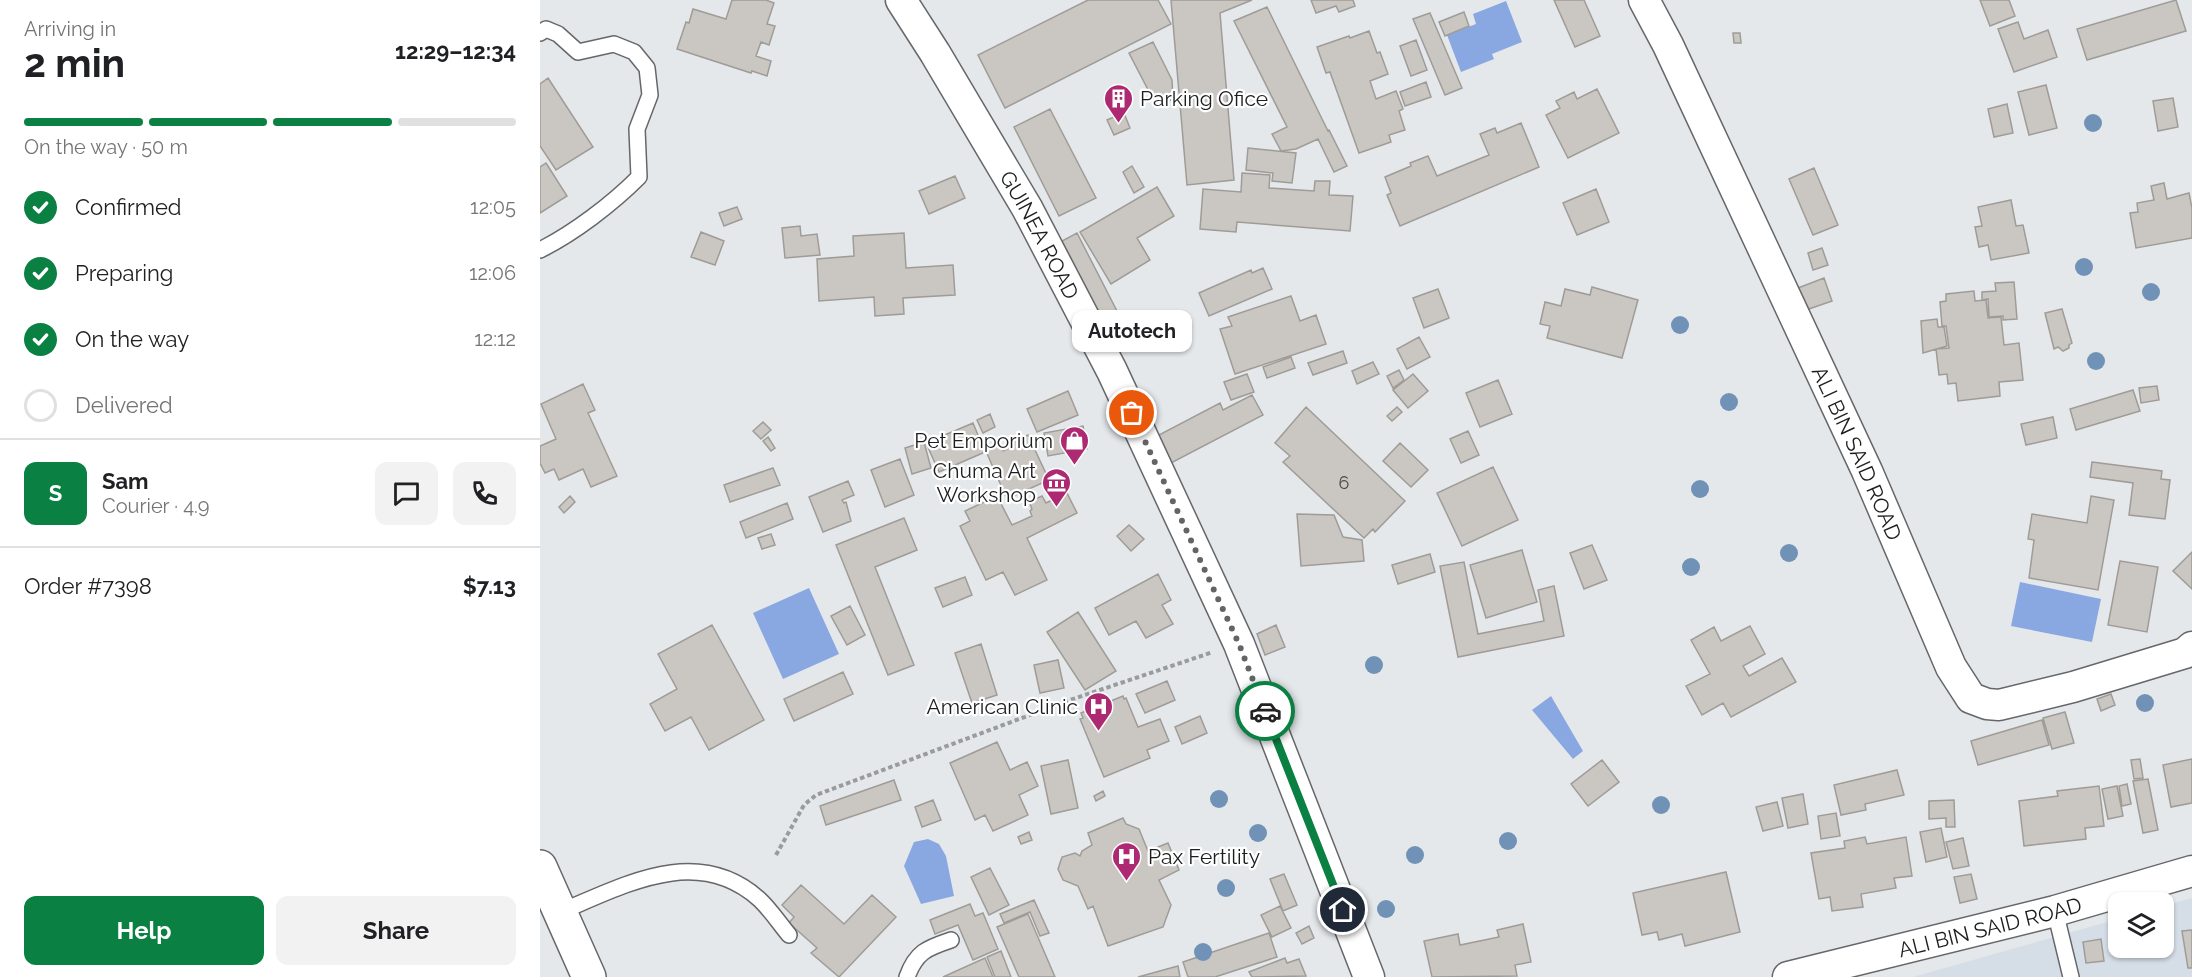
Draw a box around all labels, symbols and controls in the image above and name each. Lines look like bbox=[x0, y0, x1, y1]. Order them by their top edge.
text: Arriving in bbox=[24, 17, 116, 41]
text: 12:29–12:34 bbox=[395, 38, 516, 64]
text: 2 min bbox=[24, 40, 125, 86]
building icon: Parking Ofice bbox=[1103, 82, 1135, 124]
place label: Parking Ofice bbox=[1140, 86, 1268, 111]
text: On the way · 50 m bbox=[24, 135, 188, 159]
street label: GUINEA ROAD bbox=[995, 166, 1085, 303]
icon: check bbox=[24, 191, 57, 224]
text: Confirmed bbox=[75, 194, 182, 220]
text: 12:05 bbox=[470, 195, 516, 219]
icon: check bbox=[24, 257, 57, 290]
text: Preparing bbox=[75, 260, 173, 286]
text: 12:06 bbox=[469, 261, 516, 285]
callout: Autotech bbox=[1072, 311, 1192, 353]
text: Autotech bbox=[1088, 319, 1176, 343]
icon: check bbox=[24, 323, 57, 356]
text: On the way bbox=[75, 326, 189, 352]
text: 12:12 bbox=[474, 327, 516, 351]
street label: ALI BIN SAID ROAD bbox=[1807, 362, 1908, 544]
pin bbox=[1106, 387, 1157, 438]
text: Delivered bbox=[75, 392, 173, 418]
icon: bag bbox=[1115, 396, 1148, 429]
shop icon: Pet Emporium bbox=[1058, 424, 1090, 466]
place label: Pet Emporium bbox=[914, 428, 1053, 453]
place label: Chuma Art Workshop bbox=[933, 458, 1036, 507]
button: chat bbox=[375, 462, 438, 525]
button: phone bbox=[453, 462, 516, 525]
museum icon: Chuma Art Workshop bbox=[1041, 466, 1073, 508]
text: Sam bbox=[102, 468, 149, 494]
house number: 6 bbox=[1339, 472, 1350, 493]
text: S bbox=[49, 480, 62, 506]
text: Courier · 4.9 bbox=[102, 494, 210, 518]
text: Order #7398 bbox=[24, 573, 152, 599]
text: $7.13 bbox=[463, 573, 516, 599]
courier bbox=[1235, 681, 1295, 741]
hospital icon: American Clinic bbox=[1083, 690, 1115, 732]
place label: American Clinic bbox=[927, 694, 1078, 719]
icon: car bbox=[1249, 695, 1282, 728]
hospital icon: Pax Fertility bbox=[1111, 840, 1143, 882]
place label: Pax Fertility bbox=[1148, 844, 1260, 869]
pin bbox=[1317, 884, 1368, 935]
street label: ALI BIN SAID ROAD bbox=[1896, 891, 2085, 962]
map controls bbox=[2108, 892, 2174, 958]
button: layers bbox=[2108, 892, 2174, 958]
icon: home bbox=[1326, 893, 1359, 926]
button: Help bbox=[24, 896, 264, 965]
button: Share bbox=[276, 896, 516, 965]

